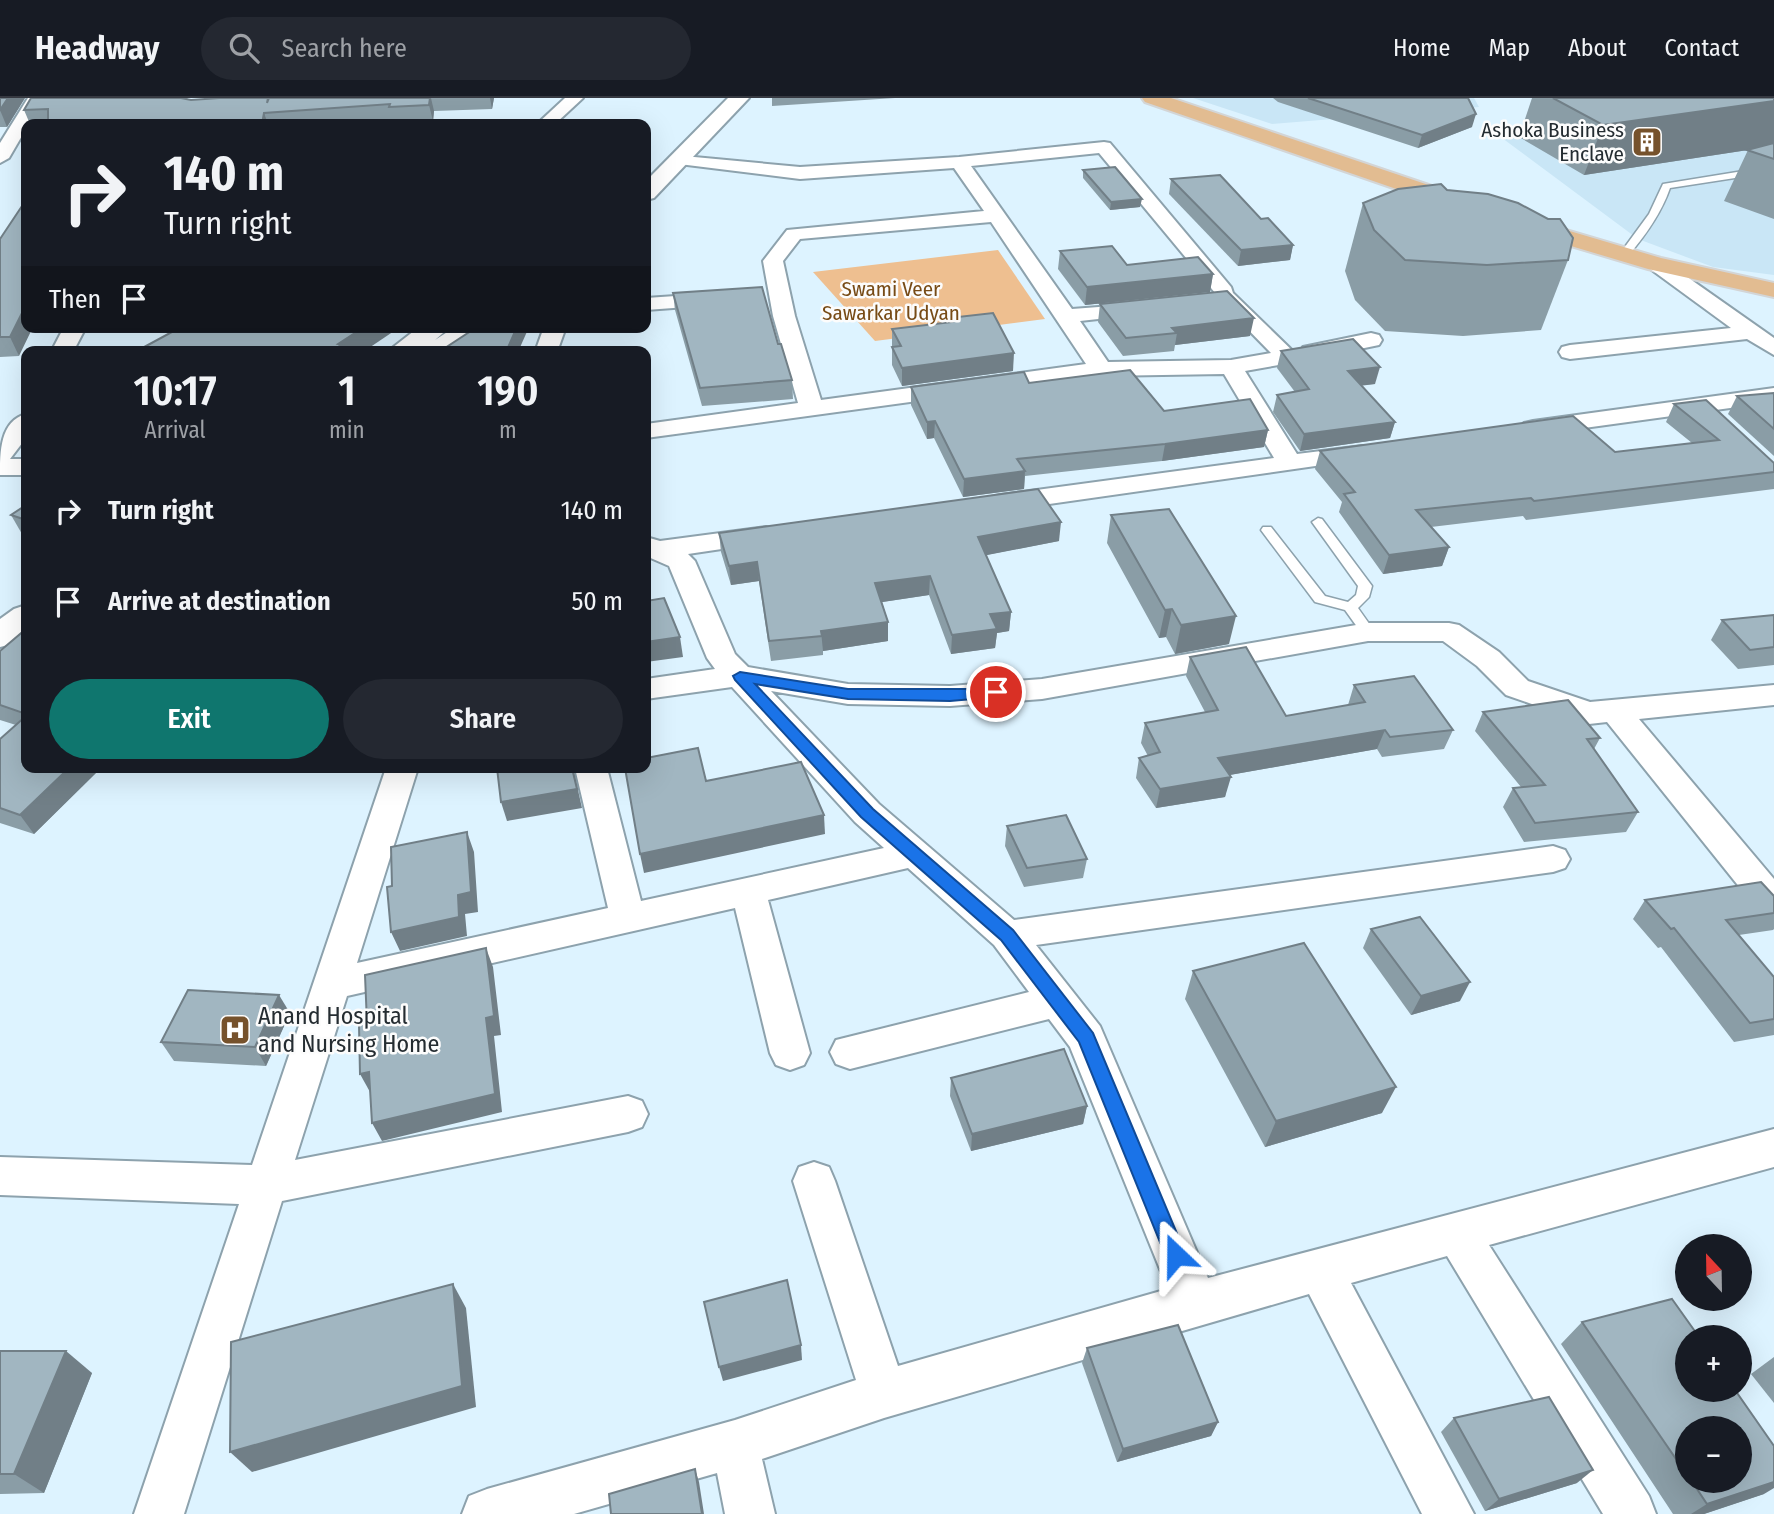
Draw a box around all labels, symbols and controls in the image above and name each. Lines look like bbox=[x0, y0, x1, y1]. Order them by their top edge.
search box bbox=[201, 17, 691, 80]
text: Headway bbox=[35, 28, 159, 68]
icon: search bbox=[225, 29, 263, 67]
text: Search here bbox=[281, 33, 407, 64]
text: Home bbox=[1393, 34, 1450, 62]
text: Map bbox=[1488, 34, 1530, 62]
text: About bbox=[1568, 34, 1626, 62]
text: Contact bbox=[1664, 34, 1739, 62]
place label: Ashoka Business Enclave bbox=[1481, 117, 1624, 167]
building icon: Ashoka Business Enclave bbox=[1630, 125, 1664, 159]
text: 140 m bbox=[164, 144, 284, 203]
icon: right bbox=[49, 147, 140, 238]
text: Turn right bbox=[164, 204, 291, 242]
park label: Swami Veer Sawarkar Udyan bbox=[822, 276, 960, 326]
icon: arrive bbox=[115, 280, 153, 318]
text: Then bbox=[49, 284, 101, 315]
text: 10:17 bbox=[133, 366, 217, 416]
text: 1 bbox=[338, 366, 356, 416]
text: 190 bbox=[477, 366, 539, 416]
text: Arrival bbox=[145, 416, 206, 444]
text: min bbox=[329, 416, 365, 444]
text: m bbox=[499, 416, 517, 444]
icon: right bbox=[49, 492, 87, 530]
text: Turn right bbox=[108, 495, 214, 526]
text: 140 m bbox=[561, 495, 623, 526]
icon: arrive bbox=[49, 583, 87, 621]
text: Arrive at destination bbox=[108, 586, 331, 617]
text: 50 m bbox=[571, 586, 623, 617]
pin bbox=[966, 662, 1026, 722]
icon: arrive bbox=[977, 673, 1015, 711]
button: Exit bbox=[49, 679, 329, 759]
button: Share bbox=[343, 679, 623, 759]
place label: Anand Hospital and Nursing Home bbox=[258, 1002, 439, 1058]
hospital icon: Anand Hospital and Nursing Home bbox=[218, 1013, 252, 1047]
position arrow bbox=[1139, 1218, 1213, 1292]
north arrow bbox=[1675, 1234, 1752, 1311]
map controls bbox=[1675, 1234, 1752, 1493]
button: + bbox=[1675, 1325, 1752, 1402]
button: − bbox=[1675, 1416, 1752, 1493]

